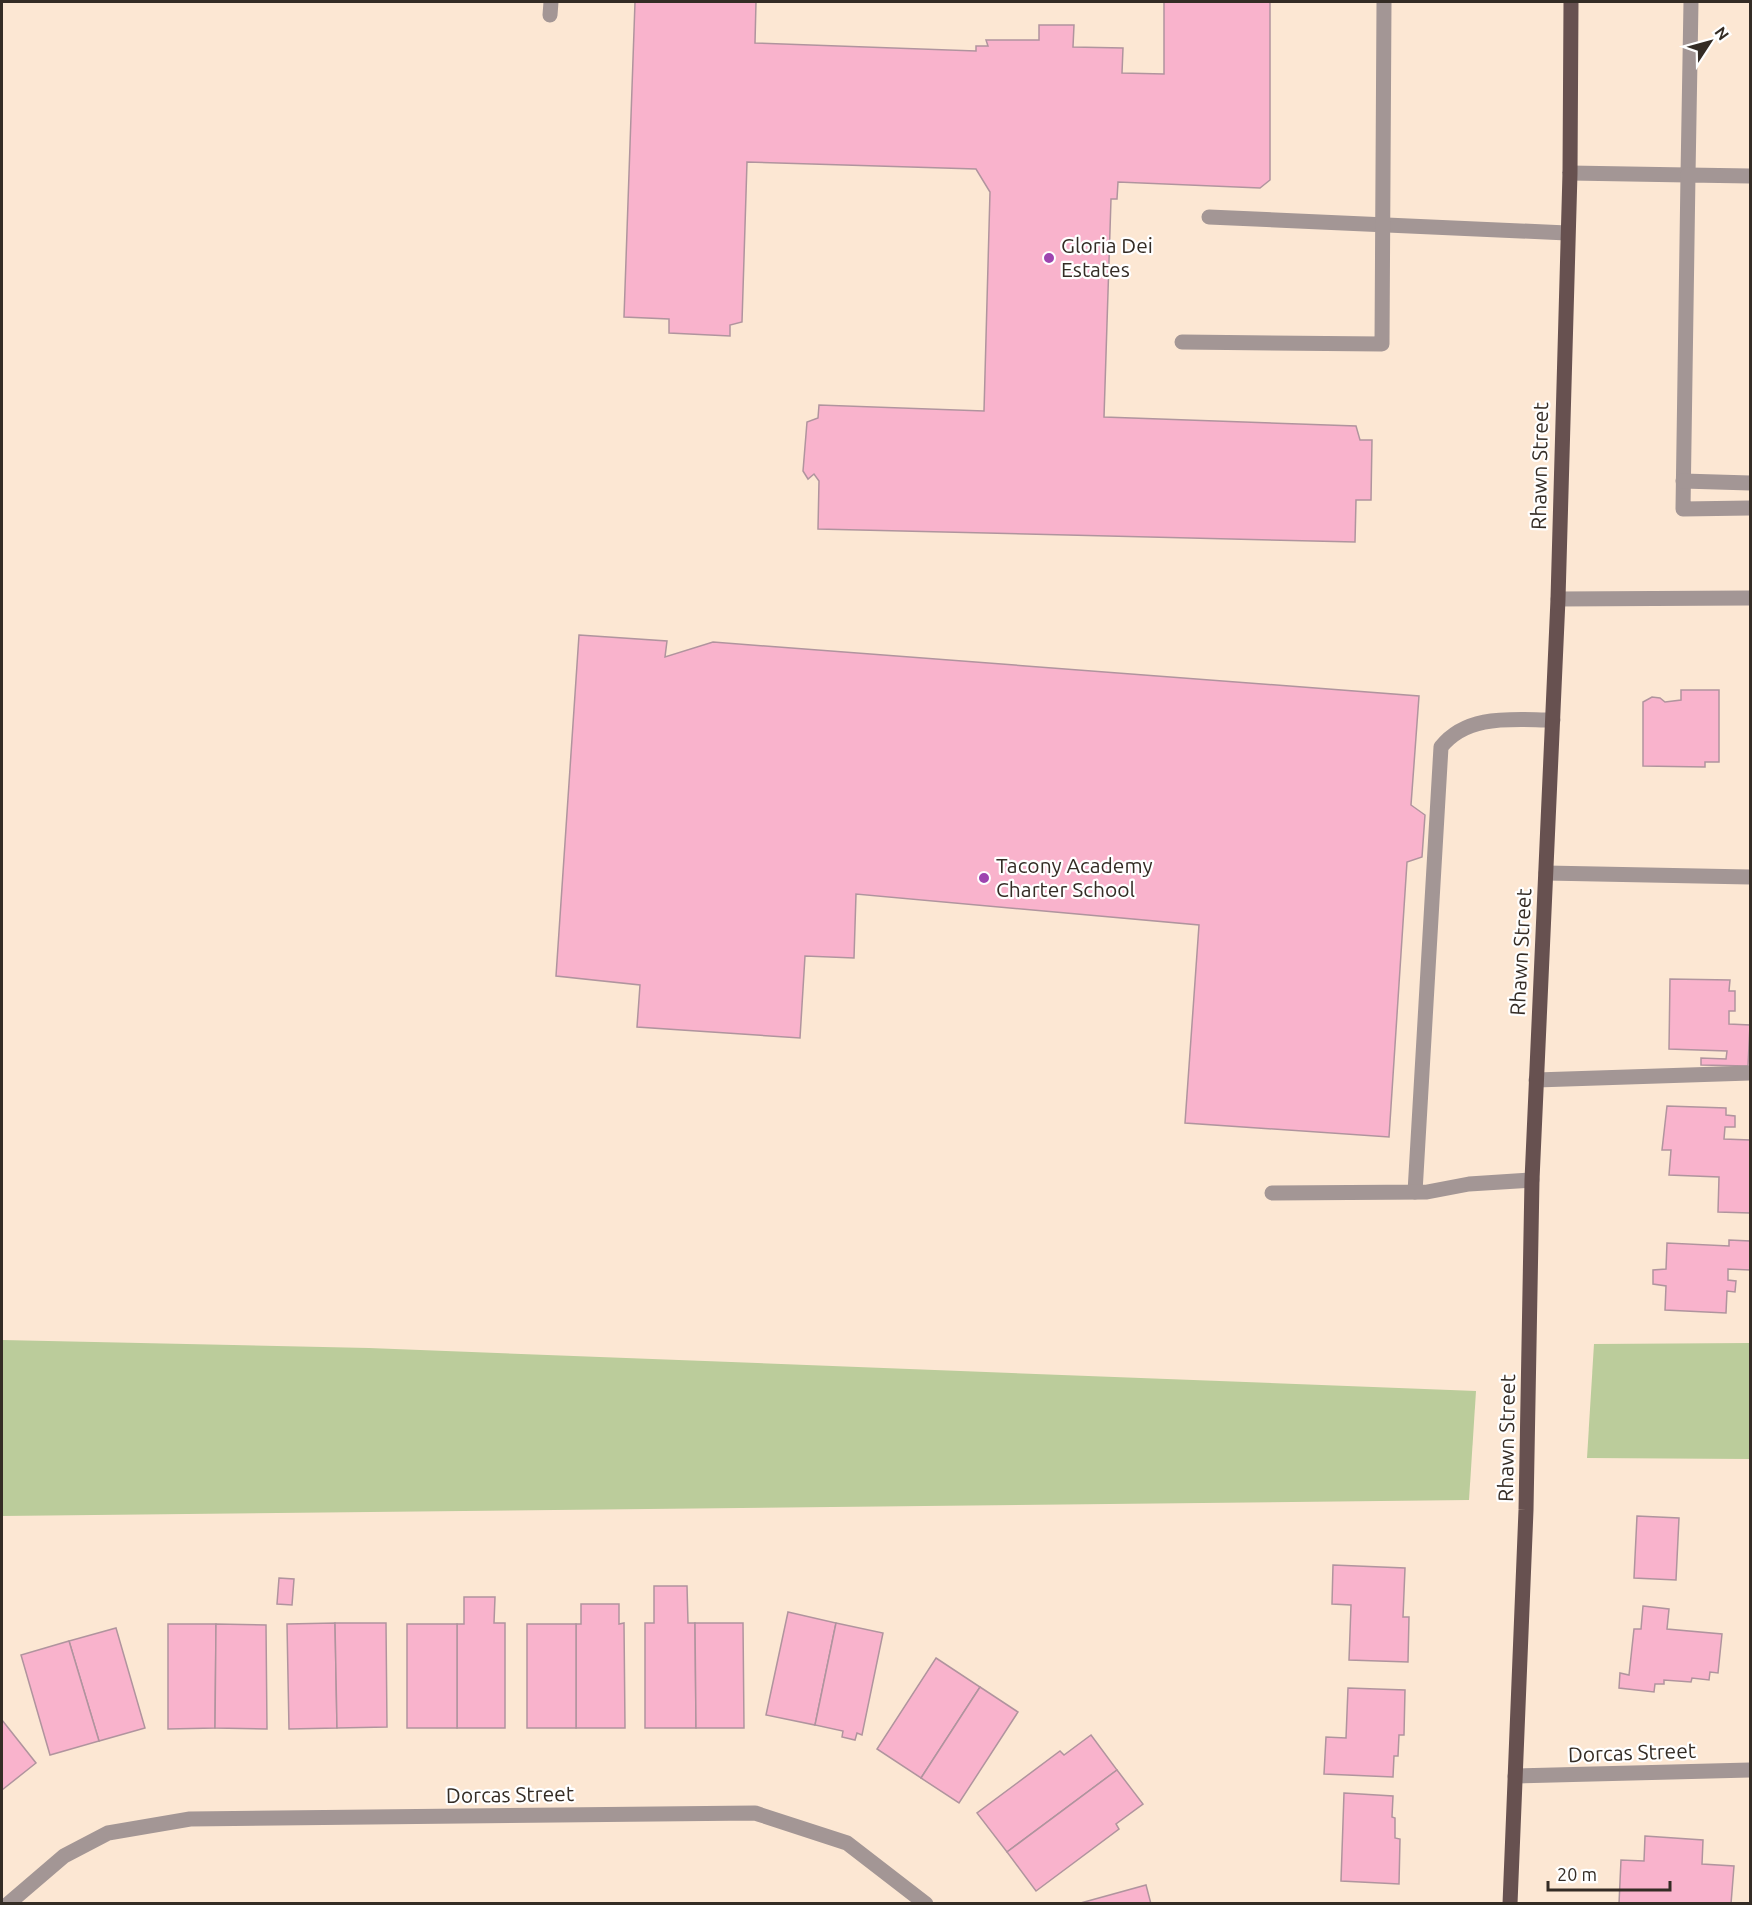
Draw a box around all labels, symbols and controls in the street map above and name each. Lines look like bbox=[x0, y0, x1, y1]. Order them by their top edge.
north arrow bbox=[1680, 12, 1740, 72]
text: N bbox=[1711, 23, 1733, 43]
place label: Gloria Dei Estates bbox=[1061, 233, 1153, 281]
marker: Gloria Dei Estates bbox=[1042, 251, 1056, 265]
street label: Rhawn Street bbox=[1526, 402, 1552, 530]
place label: Tacony Academy Charter School bbox=[996, 853, 1153, 901]
marker: Tacony Academy Charter School bbox=[977, 871, 991, 885]
street label: Rhawn Street bbox=[1505, 888, 1535, 1016]
street label: Rhawn Street bbox=[1493, 1374, 1519, 1502]
street label: Dorcas Street bbox=[1568, 1738, 1696, 1766]
street label: Dorcas Street bbox=[446, 1781, 574, 1807]
scale bar bbox=[1548, 1854, 1670, 1892]
text: 20 m bbox=[1557, 1864, 1597, 1884]

